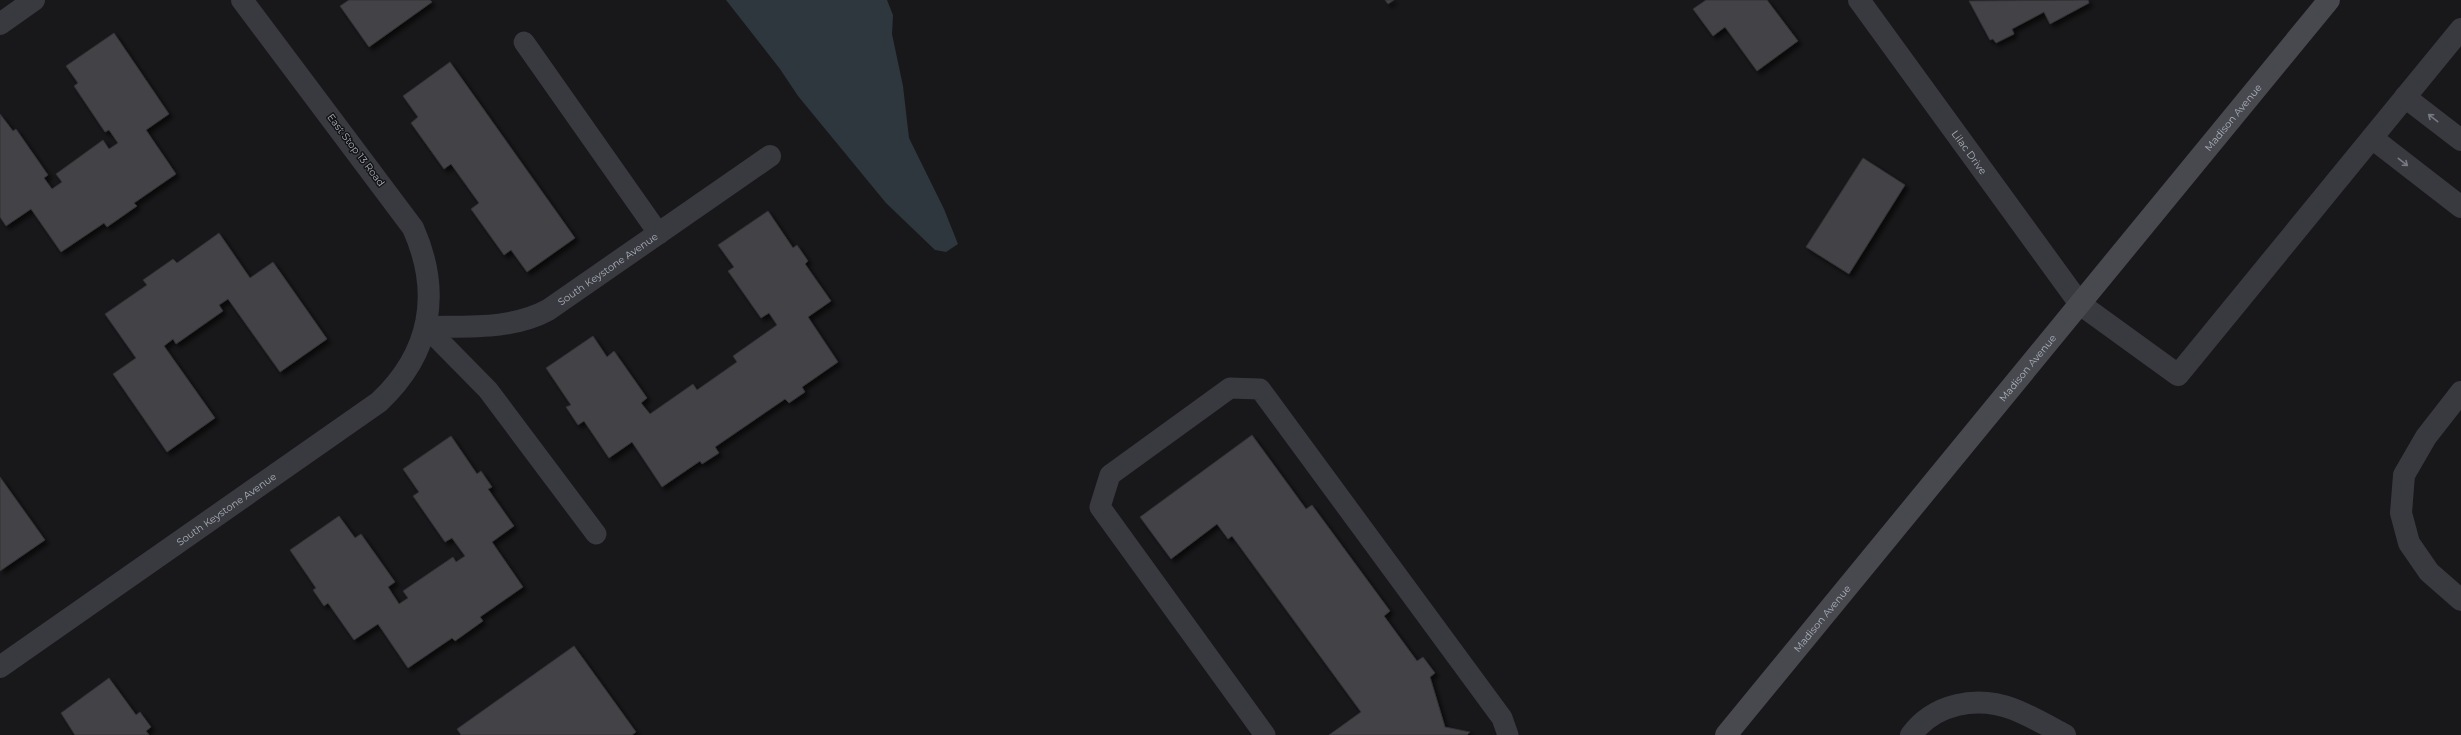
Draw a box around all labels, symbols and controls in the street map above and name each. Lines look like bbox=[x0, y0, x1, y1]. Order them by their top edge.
street label: Madison Avenue bbox=[2201, 81, 2264, 154]
street label: East Stop 13 Road bbox=[324, 111, 388, 189]
one-way arrow bbox=[2428, 114, 2439, 122]
street label: Lilac Drive bbox=[1949, 127, 1990, 177]
one-way arrow bbox=[2397, 158, 2408, 166]
street label: South Keystone Avenue bbox=[555, 229, 660, 308]
street label: Madison Avenue bbox=[1996, 331, 2059, 404]
street label: South Keystone Avenue bbox=[174, 469, 279, 548]
street label: Madison Avenue bbox=[1790, 582, 1853, 655]

